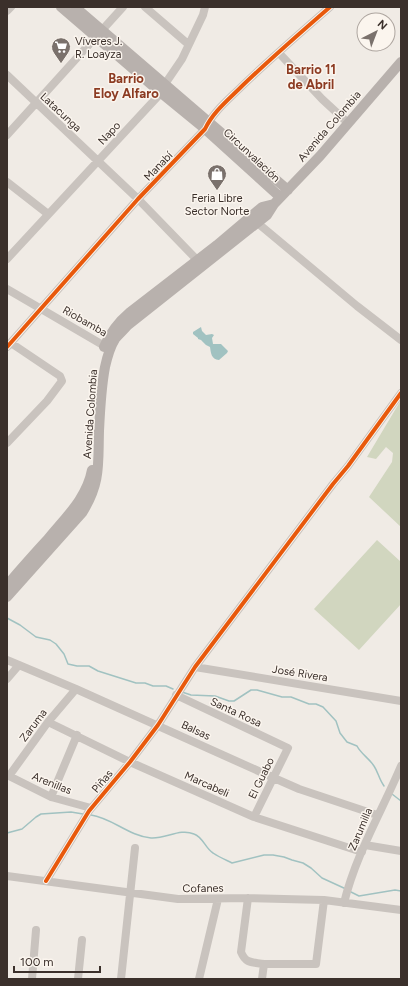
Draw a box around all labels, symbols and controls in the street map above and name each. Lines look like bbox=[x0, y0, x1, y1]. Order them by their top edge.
north arrow bbox=[356, 12, 396, 52]
text: N bbox=[375, 17, 390, 33]
place label: Víveres J. R. Loayza bbox=[75, 35, 122, 61]
supermarket icon: Víveres J. R. Loayza bbox=[50, 36, 72, 64]
district label: Barrio 11 de Abril bbox=[286, 62, 336, 92]
district label: Barrio Eloy Alfaro bbox=[93, 71, 159, 101]
street label: Avenida Colombia bbox=[295, 88, 364, 164]
street label: Latacunga bbox=[37, 90, 84, 135]
street label: Napo bbox=[95, 119, 123, 148]
street label: Circunvalación bbox=[221, 126, 283, 185]
street label: Manabí bbox=[141, 149, 176, 184]
shop icon: Feria Libre Sector Norte bbox=[206, 163, 228, 191]
place label: Feria Libre Sector Norte bbox=[185, 192, 249, 218]
street label: Riobamba bbox=[60, 303, 109, 339]
street label: Avenida Colombia bbox=[81, 369, 100, 459]
street label: José Rivera bbox=[271, 663, 329, 684]
street label: Santa Rosa bbox=[208, 695, 263, 730]
street label: Zaruma bbox=[17, 706, 50, 744]
street label: Balsas bbox=[179, 718, 212, 743]
street label: El Guabo bbox=[246, 755, 277, 801]
street label: Piñas bbox=[89, 767, 116, 795]
street label: Marcabeli bbox=[182, 769, 231, 800]
street label: Arenillas bbox=[30, 770, 73, 797]
street label: Zarumilla bbox=[346, 806, 375, 852]
street label: Cofanes bbox=[182, 882, 224, 895]
scale bar bbox=[14, 948, 100, 974]
text: 100 m bbox=[20, 955, 54, 969]

